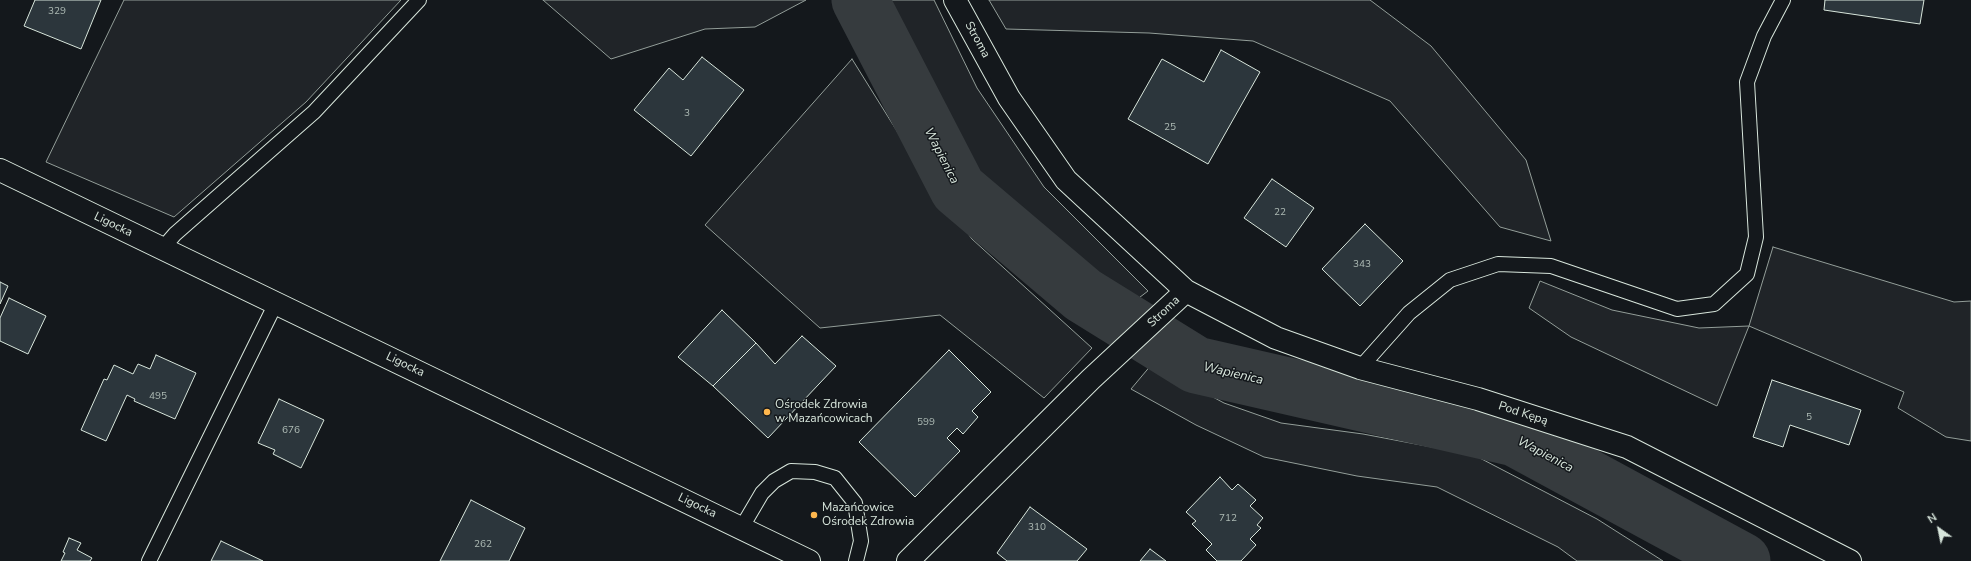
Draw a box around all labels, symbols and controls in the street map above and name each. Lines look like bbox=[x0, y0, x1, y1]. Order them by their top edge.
house number: 329 bbox=[48, 6, 66, 18]
street label: Stroma bbox=[961, 19, 993, 61]
house number: 3 bbox=[684, 108, 690, 120]
house number: 25 bbox=[1164, 122, 1176, 134]
water label: Wapienica bbox=[920, 125, 962, 187]
house number: 22 bbox=[1274, 207, 1286, 219]
street label: Ligocka bbox=[91, 210, 135, 240]
house number: 343 bbox=[1353, 259, 1371, 271]
street label: Stroma bbox=[1145, 293, 1183, 331]
street label: Ligocka bbox=[383, 350, 427, 380]
water label: Wapienica bbox=[1201, 360, 1265, 388]
house number: 495 bbox=[149, 391, 167, 403]
place label: Ośrodek Zdrowia w Mazańcowicach bbox=[775, 398, 873, 426]
street label: Pod Kępą bbox=[1496, 399, 1550, 429]
marker: Ośrodek Zdrowia w Mazańcowicach bbox=[762, 407, 772, 417]
house number: 5 bbox=[1806, 412, 1812, 424]
house number: 599 bbox=[917, 417, 935, 429]
house number: 676 bbox=[282, 425, 300, 437]
water label: Wapienica bbox=[1514, 434, 1576, 476]
street label: Ligocka bbox=[675, 491, 719, 521]
place label: Mazańcowice Ośrodek Zdrowia bbox=[822, 501, 914, 529]
north arrow bbox=[1919, 509, 1959, 549]
marker: Mazańcowice Ośrodek Zdrowia bbox=[809, 510, 819, 520]
text: N bbox=[1925, 510, 1940, 527]
house number: 712 bbox=[1219, 513, 1237, 525]
house number: 310 bbox=[1028, 522, 1046, 534]
house number: 262 bbox=[474, 539, 492, 551]

